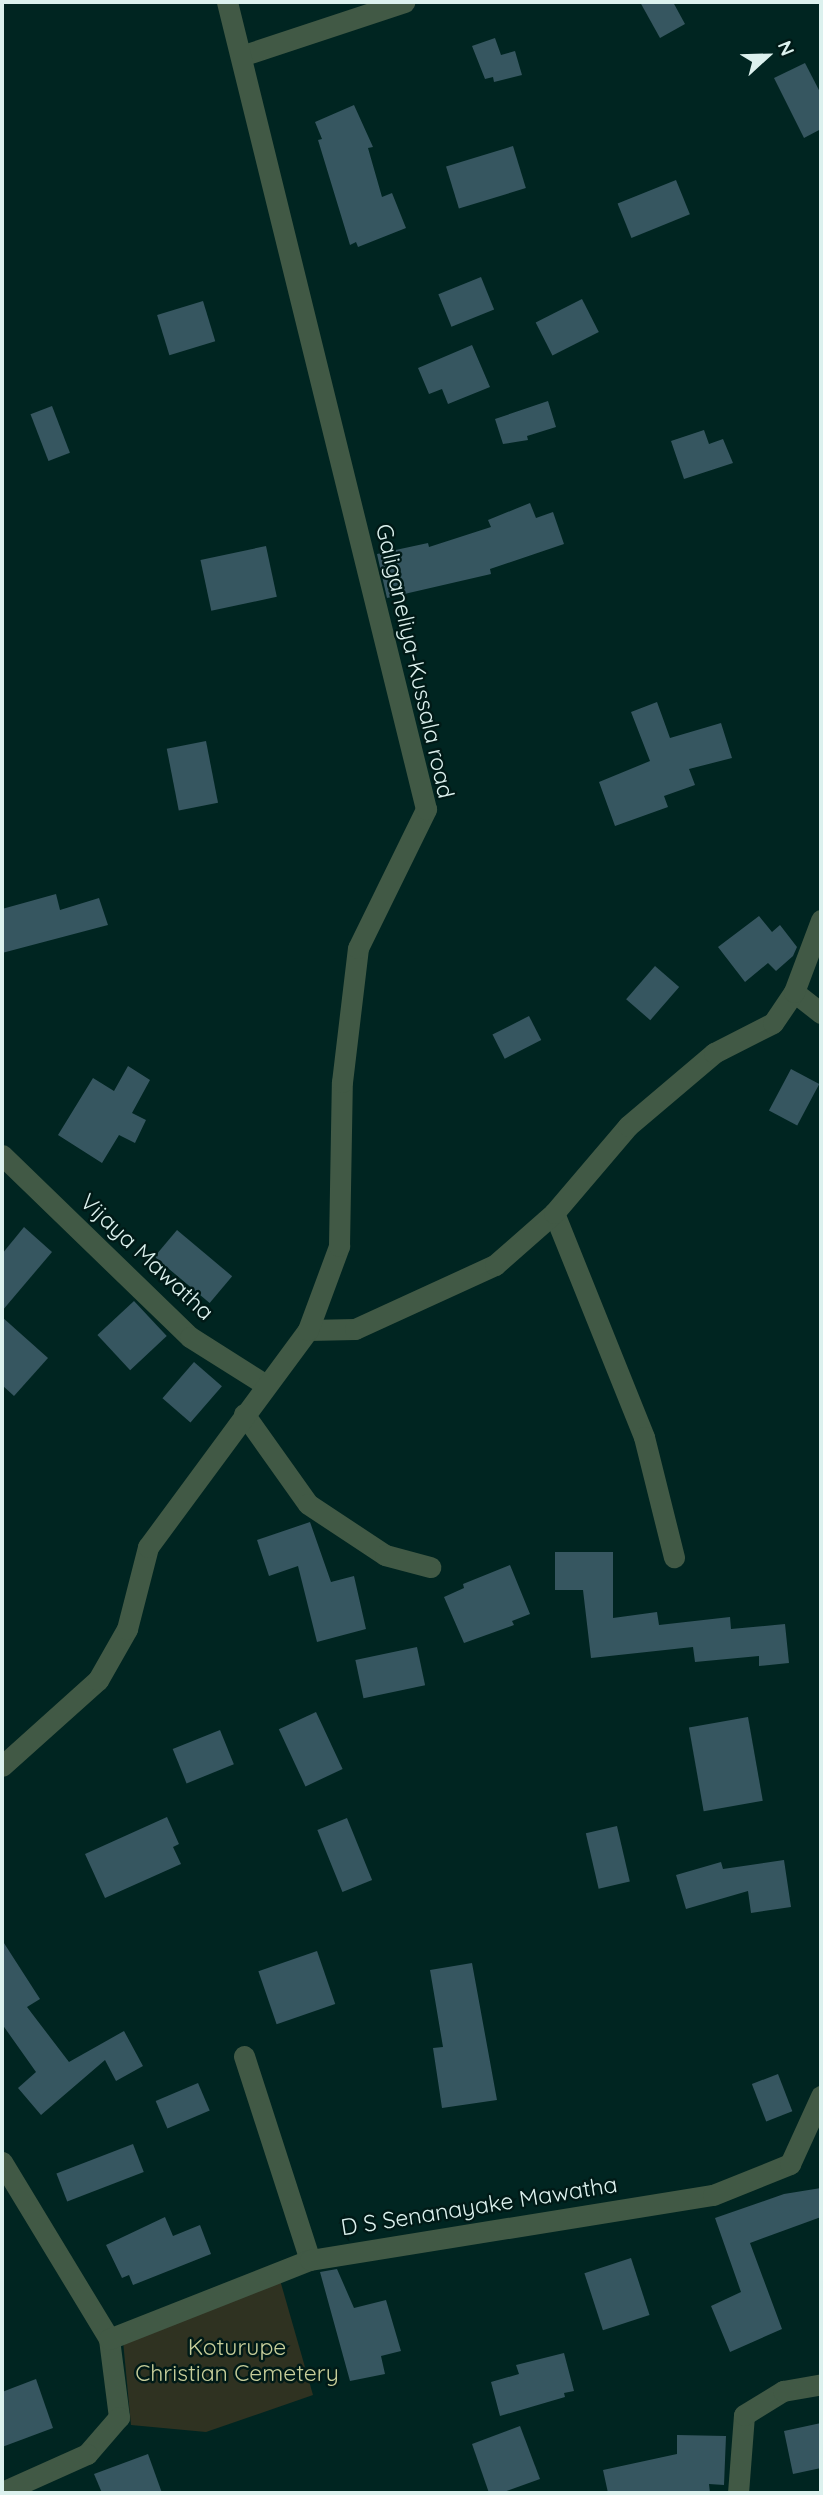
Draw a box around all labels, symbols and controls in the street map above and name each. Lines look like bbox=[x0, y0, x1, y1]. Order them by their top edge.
north arrow bbox=[732, 21, 802, 91]
text: N bbox=[773, 37, 800, 59]
street label: Galiganeliya-Kussala road bbox=[370, 521, 460, 801]
street label: Vijaya Mawatha bbox=[74, 1188, 220, 1326]
street label: D S Senanayake Mawatha bbox=[339, 2171, 619, 2241]
park label: Koturupe Christian Cemetery bbox=[135, 2333, 339, 2387]

